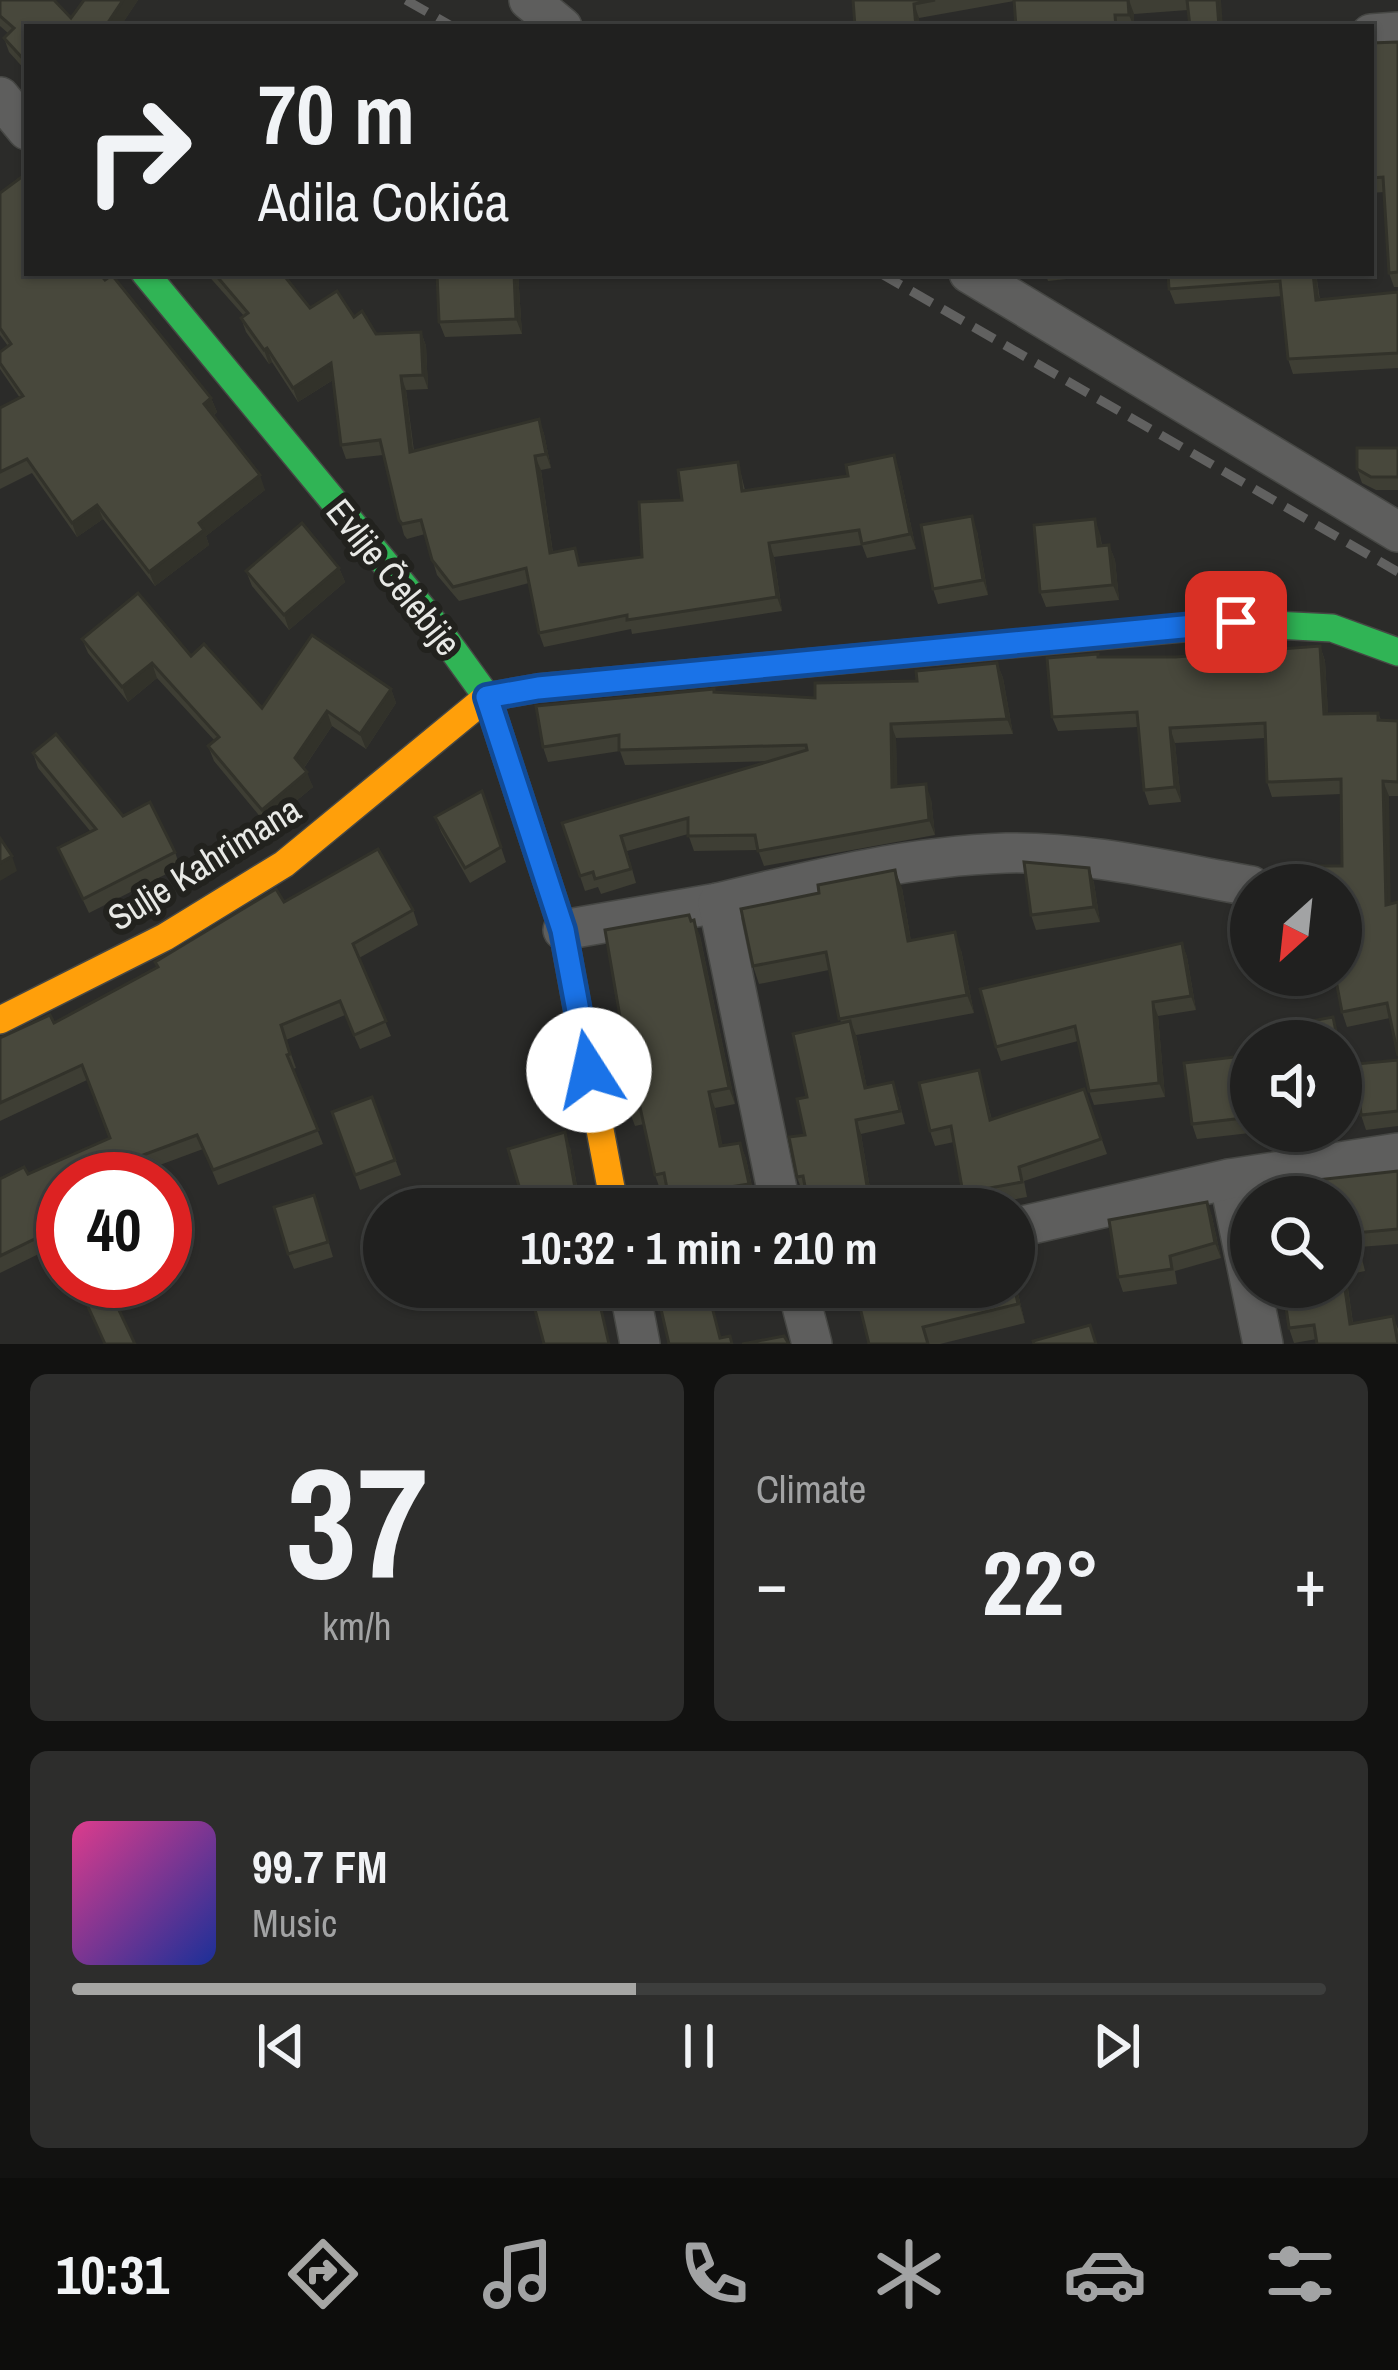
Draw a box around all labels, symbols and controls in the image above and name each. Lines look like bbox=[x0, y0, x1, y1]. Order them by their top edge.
text: 70 m bbox=[258, 57, 415, 170]
icon: right bbox=[60, 72, 216, 228]
text: Adila Cokića bbox=[258, 165, 509, 238]
street label: Evlije Čelebije bbox=[316, 489, 472, 665]
pin bbox=[1185, 571, 1287, 673]
icon: arrive bbox=[1203, 589, 1269, 655]
street label: Sulje Kahrimana bbox=[99, 785, 309, 941]
north arrow bbox=[1230, 864, 1362, 996]
map controls bbox=[1230, 864, 1362, 1308]
position arrow bbox=[526, 1007, 652, 1133]
button: sound bbox=[1230, 1020, 1362, 1152]
speed limit sign: 40 bbox=[36, 1152, 192, 1308]
button: search bbox=[1230, 1176, 1362, 1308]
text: 10:32 · 1 min · 210 m bbox=[521, 1217, 877, 1278]
text: 37 bbox=[286, 1417, 428, 1627]
text: Climate bbox=[756, 1463, 866, 1515]
text: 22° bbox=[982, 1522, 1100, 1643]
text: − bbox=[756, 1538, 788, 1627]
text: + bbox=[1294, 1538, 1326, 1627]
text: km/h bbox=[322, 1600, 392, 1652]
text: 99.7 FM bbox=[252, 1836, 387, 1897]
text: Music bbox=[252, 1897, 337, 1949]
icon: previous bbox=[248, 2013, 314, 2079]
icon: pause bbox=[666, 2013, 732, 2079]
icon: next bbox=[1084, 2013, 1150, 2079]
icon: directions bbox=[281, 2232, 365, 2316]
icon: music bbox=[476, 2232, 560, 2316]
icon: phone bbox=[672, 2232, 756, 2316]
icon: climate bbox=[867, 2232, 951, 2316]
icon: car bbox=[1063, 2232, 1147, 2316]
icon: filters bbox=[1258, 2232, 1342, 2316]
text: 10:31 bbox=[56, 2238, 169, 2311]

